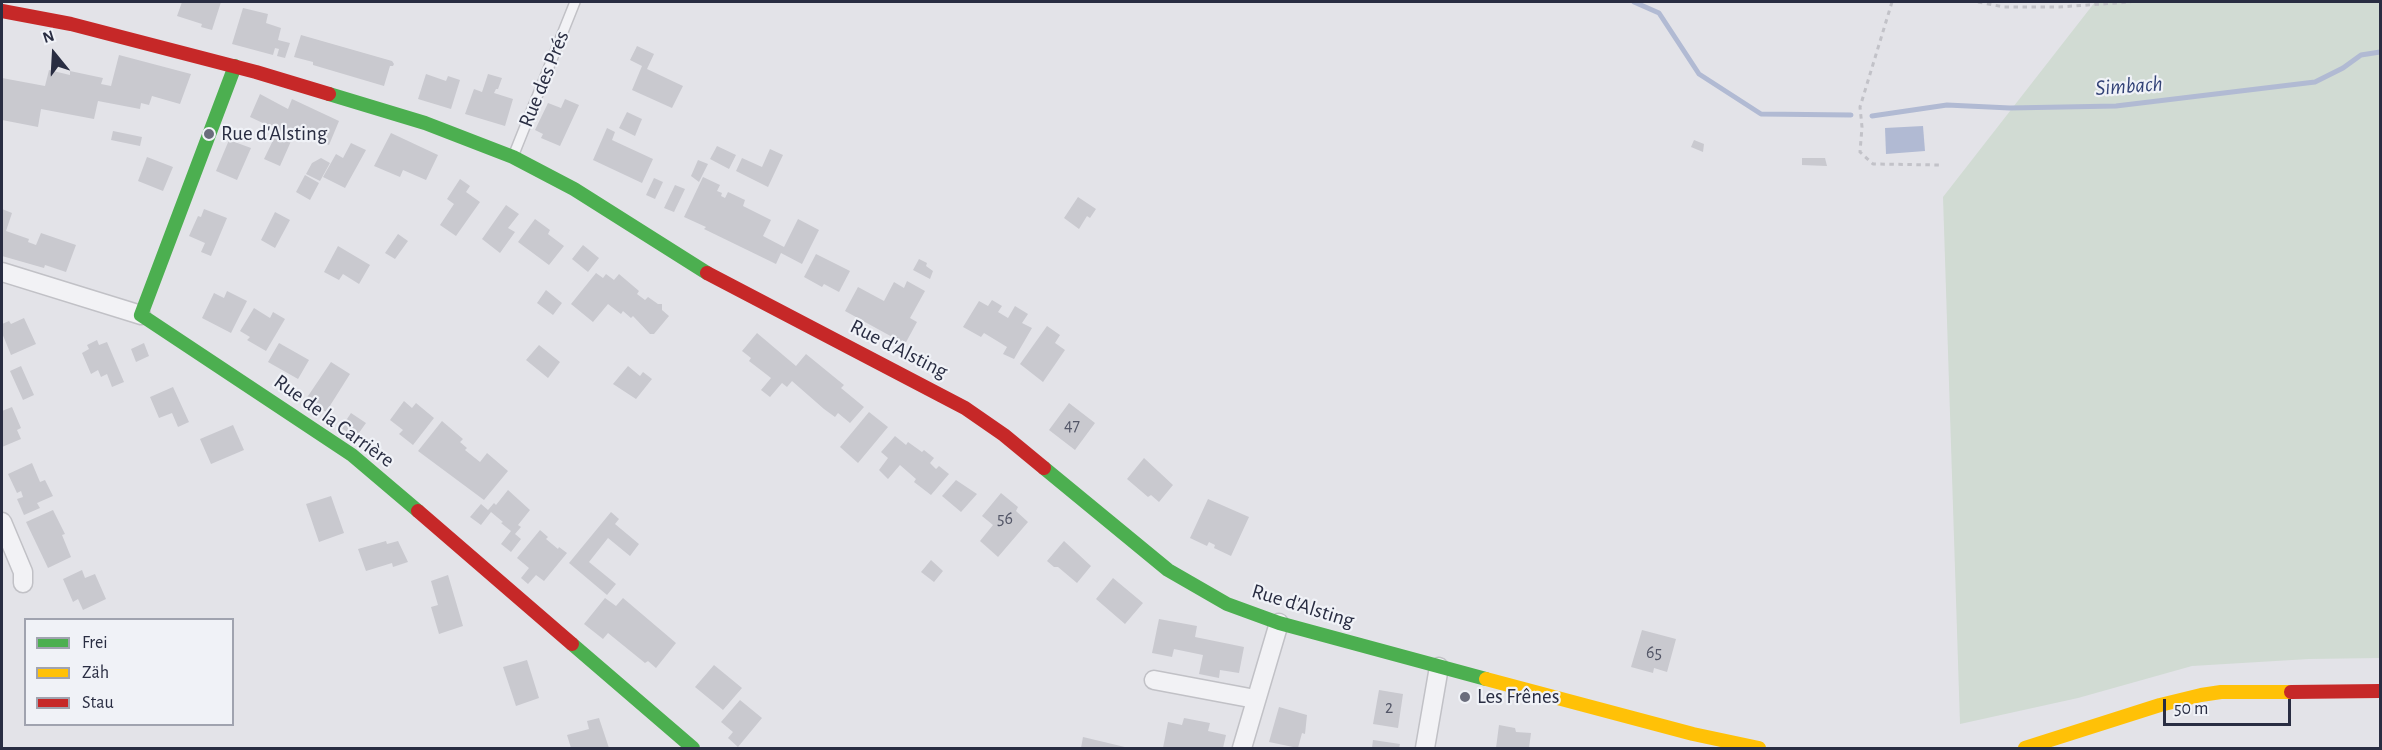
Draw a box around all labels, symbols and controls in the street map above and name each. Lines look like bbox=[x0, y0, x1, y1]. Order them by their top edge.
north arrow bbox=[24, 24, 84, 84]
street label: Rue des Prés bbox=[513, 27, 575, 131]
text: N bbox=[41, 28, 56, 46]
water label: Simbach bbox=[2094, 70, 2164, 102]
place label: Rue d'Alsting bbox=[221, 121, 327, 147]
marker: Rue d'Alsting bbox=[202, 127, 216, 141]
street label: Rue d'Alsting bbox=[846, 314, 952, 384]
street label: Rue de la Carrière bbox=[269, 369, 399, 473]
house number: 47 bbox=[1064, 415, 1080, 437]
house number: 56 bbox=[997, 508, 1013, 530]
street label: Rue d'Alsting bbox=[1249, 578, 1357, 634]
legend bbox=[24, 618, 234, 726]
text: Frei bbox=[82, 634, 108, 652]
house number: 65 bbox=[1646, 642, 1662, 664]
text: Zäh bbox=[82, 664, 109, 682]
place label: Les Frênes bbox=[1477, 684, 1559, 710]
scale bar bbox=[2166, 687, 2294, 725]
marker: Les Frênes bbox=[1458, 690, 1472, 704]
text: Stau bbox=[82, 694, 114, 712]
house number: 2 bbox=[1385, 697, 1393, 719]
text: 50 m bbox=[2174, 700, 2208, 718]

